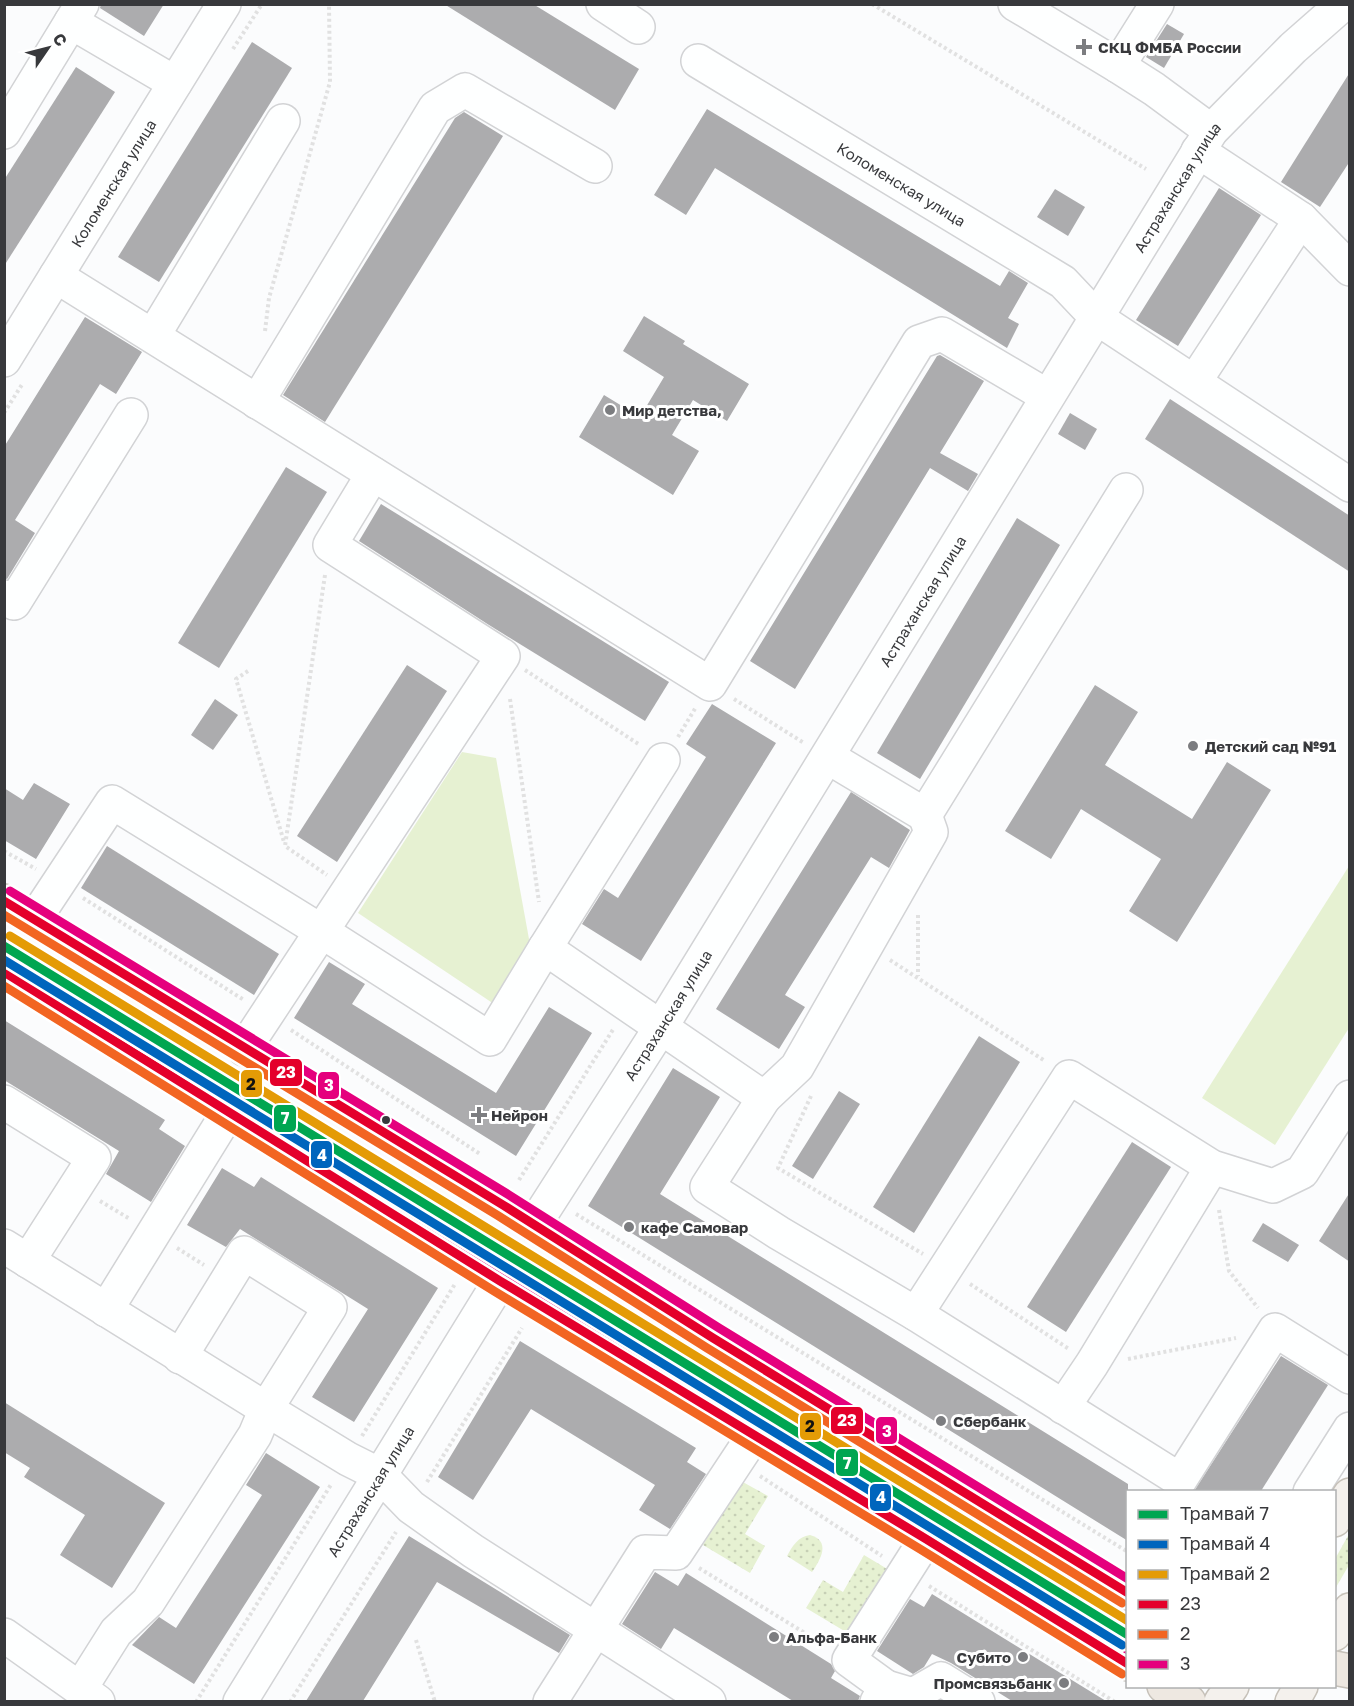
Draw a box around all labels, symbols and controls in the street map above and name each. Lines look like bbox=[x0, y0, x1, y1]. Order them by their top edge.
north arrow bbox=[18, 18, 78, 78]
text: С bbox=[49, 29, 72, 50]
marker: СКЦ ФМБА России bbox=[1075, 38, 1093, 56]
place label: СКЦ ФМБА России bbox=[1098, 38, 1241, 56]
street label: Коломенская улица bbox=[67, 116, 160, 250]
street label: Астраханская улица bbox=[1130, 118, 1224, 256]
street label: Коломенская улица bbox=[834, 139, 969, 230]
place label: Мир детства, bbox=[622, 401, 722, 419]
marker: Мир детства, bbox=[603, 403, 617, 417]
street label: Астраханская улица bbox=[875, 532, 969, 670]
place label: Детский сад №91 bbox=[1205, 737, 1337, 755]
marker: Детский сад №91 bbox=[1186, 739, 1200, 753]
street label: Астраханская улица bbox=[620, 946, 715, 1084]
line badge: 23 bbox=[269, 1058, 303, 1087]
text: 23 bbox=[276, 1062, 296, 1082]
line badge: 2 bbox=[240, 1069, 263, 1098]
line badge: 3 bbox=[317, 1071, 340, 1100]
text: 2 bbox=[246, 1074, 256, 1094]
text: 3 bbox=[324, 1075, 334, 1095]
line badge: 7 bbox=[273, 1104, 297, 1133]
place label: Нейрон bbox=[491, 1106, 548, 1124]
text: 7 bbox=[281, 1108, 290, 1128]
marker: Нейрон bbox=[472, 1108, 486, 1122]
unlabelled marker bbox=[380, 1114, 392, 1126]
line badge: 4 bbox=[310, 1140, 333, 1169]
text: 4 bbox=[317, 1145, 327, 1165]
place label: кафе Самовар bbox=[641, 1218, 748, 1236]
marker: кафе Самовар bbox=[622, 1220, 636, 1234]
line badge: 23 bbox=[830, 1406, 864, 1435]
text: 23 bbox=[837, 1410, 857, 1430]
line badge: 2 bbox=[799, 1412, 822, 1441]
place label: Сбербанк bbox=[953, 1412, 1027, 1430]
marker: Сбербанк bbox=[934, 1414, 948, 1428]
text: 2 bbox=[805, 1416, 815, 1436]
line badge: 3 bbox=[875, 1416, 898, 1445]
text: 3 bbox=[882, 1421, 892, 1441]
street label: Астраханская улица bbox=[323, 1422, 417, 1560]
line badge: 7 bbox=[835, 1448, 859, 1477]
text: 7 bbox=[843, 1453, 852, 1473]
line badge: 4 bbox=[869, 1483, 892, 1512]
text: 4 bbox=[876, 1487, 886, 1507]
legend bbox=[1126, 1490, 1336, 1688]
text: Трамвай 7 bbox=[1180, 1502, 1269, 1524]
text: Трамвай 4 bbox=[1180, 1532, 1271, 1554]
text: Трамвай 2 bbox=[1180, 1562, 1270, 1584]
text: 23 bbox=[1180, 1592, 1201, 1614]
text: 2 bbox=[1180, 1622, 1190, 1644]
place label: Альфа-Банк bbox=[786, 1628, 877, 1646]
marker: Альфа-Банк bbox=[767, 1630, 781, 1644]
place label: Субито bbox=[957, 1648, 1011, 1666]
marker: Субито bbox=[1016, 1650, 1030, 1664]
text: 3 bbox=[1180, 1652, 1191, 1674]
place label: Промсвязьбанк bbox=[933, 1674, 1052, 1692]
marker: Промсвязьбанк bbox=[1057, 1676, 1071, 1690]

